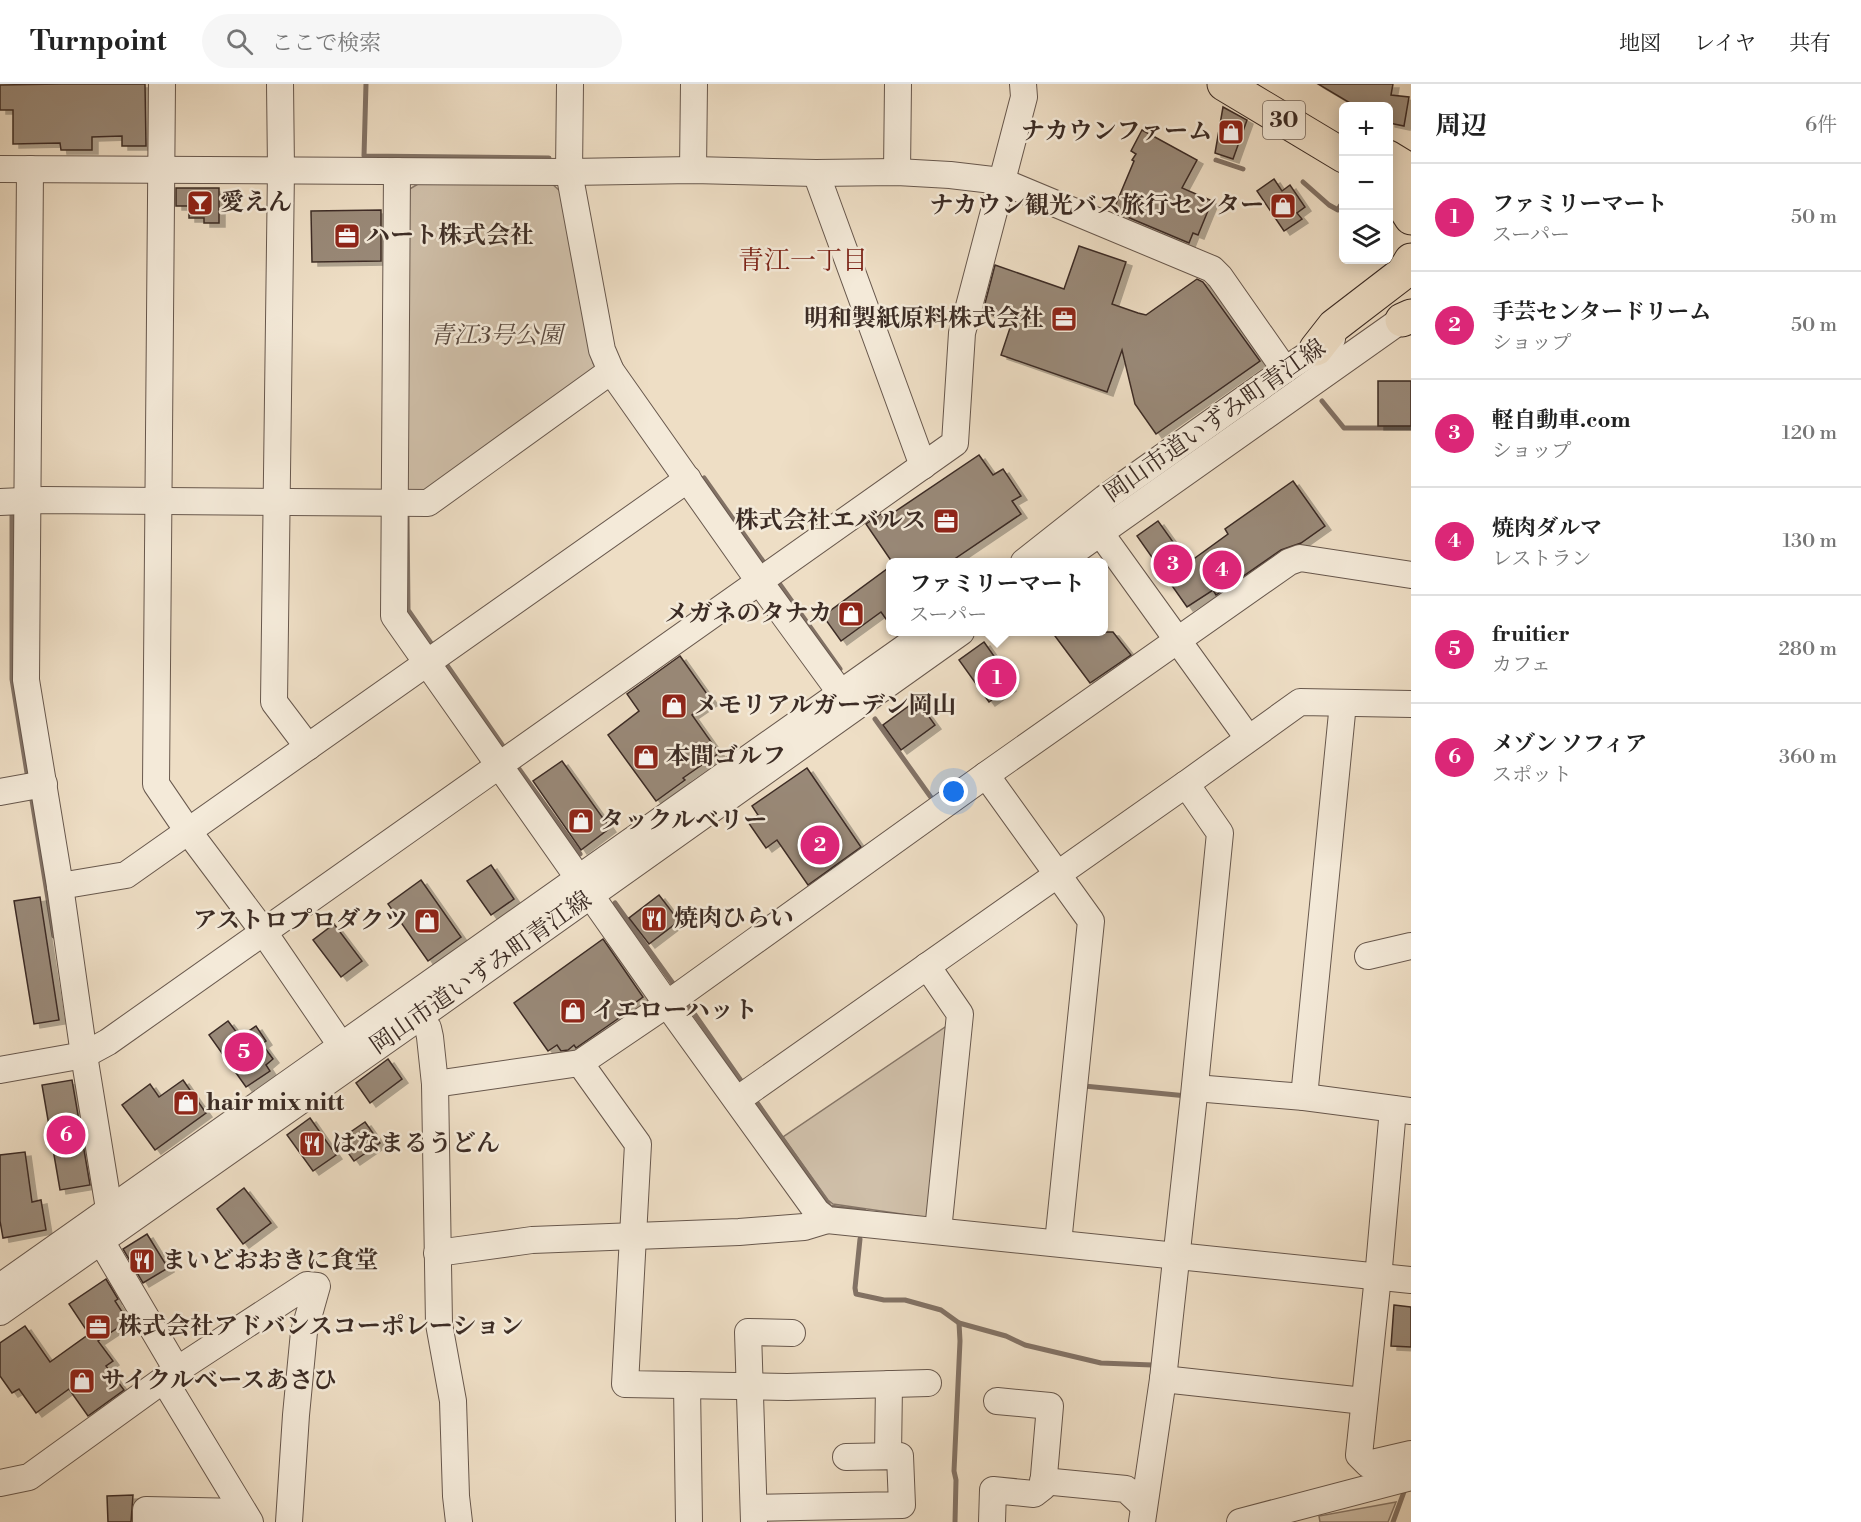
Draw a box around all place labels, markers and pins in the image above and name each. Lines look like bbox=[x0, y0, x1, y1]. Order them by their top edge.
place label: ナカウンファーム bbox=[1021, 117, 1212, 147]
shop icon: ナカウンファーム bbox=[1216, 117, 1246, 147]
bar icon: 愛えん bbox=[185, 188, 215, 218]
place label: 愛えん bbox=[220, 188, 292, 218]
place label: ナカウン観光バス旅行センター bbox=[929, 191, 1264, 221]
shop icon: ナカウン観光バス旅行センター bbox=[1268, 191, 1298, 221]
office icon: ハート株式会社 bbox=[332, 221, 362, 251]
place label: ハート株式会社 bbox=[366, 221, 534, 251]
place label: 明和製紙原料株式会社 bbox=[804, 304, 1044, 334]
office icon: 明和製紙原料株式会社 bbox=[1049, 304, 1079, 334]
place label: 株式会社エバルス bbox=[735, 506, 926, 536]
office icon: 株式会社エバルス bbox=[931, 506, 961, 536]
pin: 3 bbox=[1154, 542, 1192, 586]
pin: 4 bbox=[1202, 548, 1242, 592]
place label: メガネのタナカ bbox=[664, 599, 832, 629]
shop icon: メガネのタナカ bbox=[836, 599, 866, 629]
pin: 1 bbox=[978, 656, 1016, 700]
shop icon: メモリアルガーデン岡山 bbox=[659, 691, 689, 721]
place label: メモリアルガーデン岡山 bbox=[694, 691, 957, 721]
shop icon: 本間ゴルフ bbox=[631, 742, 661, 772]
place label: 本間ゴルフ bbox=[666, 742, 786, 772]
shop icon: タックルベリー bbox=[566, 806, 596, 836]
place label: タックルベリー bbox=[600, 806, 767, 836]
pin: 2 bbox=[800, 822, 840, 867]
restaurant icon: 焼肉ひらい bbox=[639, 904, 669, 934]
place label: 焼肉ひらい bbox=[674, 904, 794, 934]
place label: アストロプロダクツ bbox=[193, 906, 408, 936]
shop icon: アストロプロダクツ bbox=[412, 906, 442, 936]
shop icon: イエローハット bbox=[558, 996, 588, 1026]
place label: イエローハット bbox=[592, 996, 758, 1026]
pin: 5 bbox=[224, 1030, 264, 1074]
shop icon: hair mix nitt bbox=[171, 1088, 201, 1118]
place label: hair mix nitt bbox=[206, 1088, 345, 1118]
pin: 6 bbox=[46, 1112, 86, 1158]
restaurant icon: はなまるうどん bbox=[297, 1129, 327, 1159]
place label: はなまるうどん bbox=[332, 1129, 500, 1159]
restaurant icon: まいどおおきに食堂 bbox=[127, 1246, 157, 1276]
place label: まいどおおきに食堂 bbox=[162, 1246, 378, 1276]
office icon: 株式会社アドバンスコーポレーション bbox=[83, 1312, 113, 1342]
place label: 株式会社アドバンスコーポレーション bbox=[118, 1312, 524, 1342]
shop icon: サイクルベースあさひ bbox=[67, 1366, 97, 1396]
place label: サイクルベースあさひ bbox=[101, 1366, 337, 1396]

